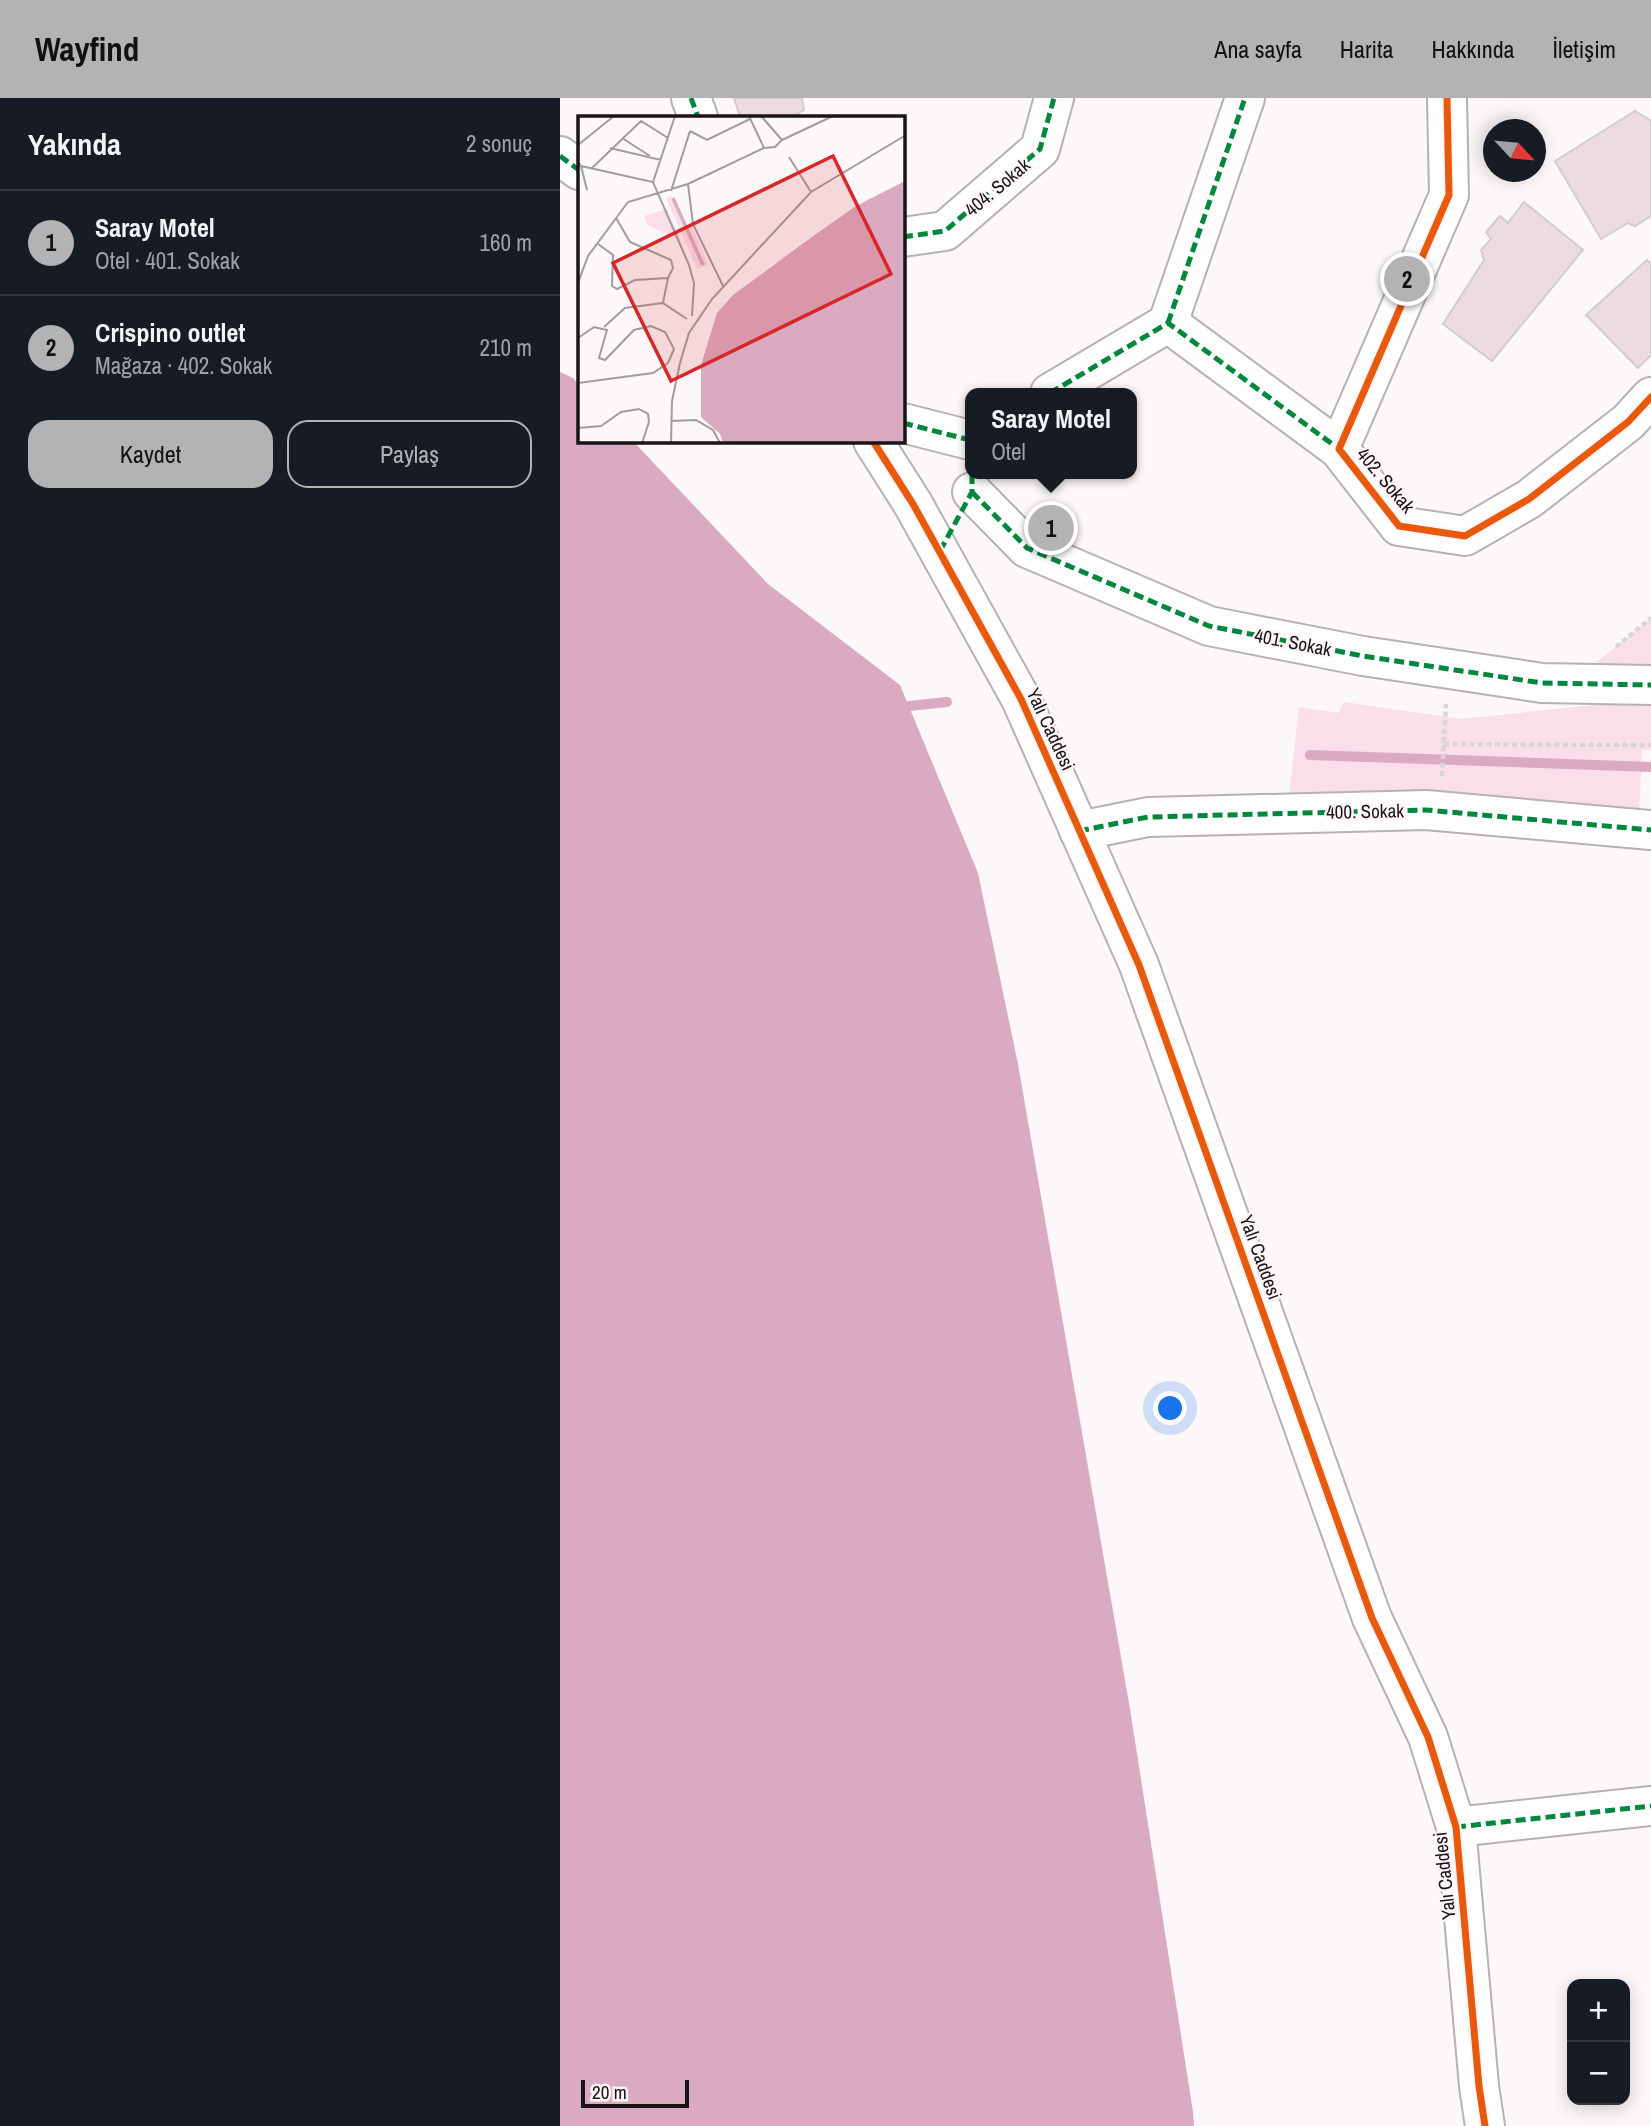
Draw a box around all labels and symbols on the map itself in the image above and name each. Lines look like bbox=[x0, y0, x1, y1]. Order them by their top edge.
inset map bbox=[578, 116, 905, 443]
north arrow bbox=[1483, 119, 1546, 182]
street label: 404. Sokak bbox=[959, 152, 1035, 222]
pin: 2 bbox=[1384, 253, 1430, 305]
street label: 402. Sokak bbox=[1351, 442, 1421, 518]
pin: 1 bbox=[1028, 502, 1074, 554]
street label: 401. Sokak bbox=[1252, 622, 1334, 662]
street label: Yalı Caddesi bbox=[1021, 684, 1081, 774]
street label: 400. Sokak bbox=[1326, 797, 1404, 825]
street label: Yalı Caddesi bbox=[1234, 1211, 1288, 1303]
your location bbox=[1153, 1391, 1187, 1425]
street label: Yalı Caddesi bbox=[1426, 1831, 1462, 1921]
scale bar bbox=[581, 2077, 690, 2109]

